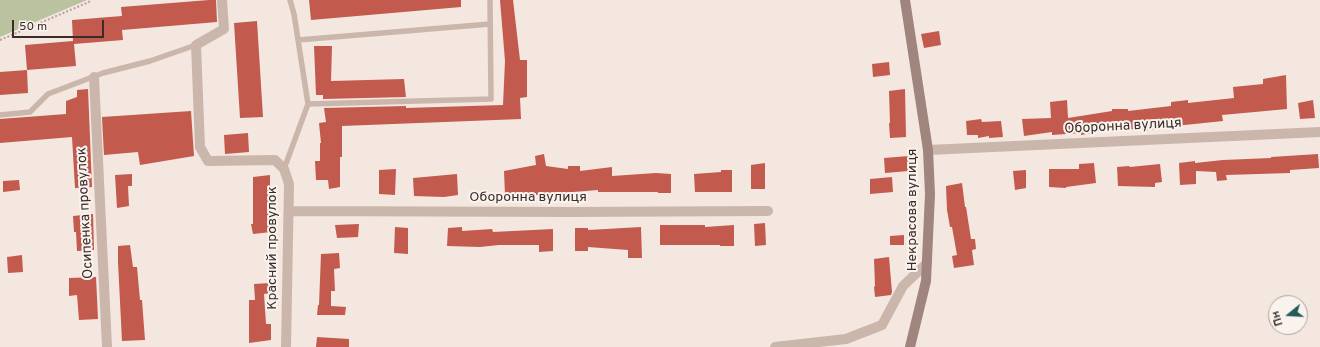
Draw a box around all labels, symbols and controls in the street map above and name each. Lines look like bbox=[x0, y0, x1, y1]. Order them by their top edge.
scale bar bbox=[14, 12, 106, 38]
text: 50 m bbox=[19, 19, 47, 35]
street label: Оборонна вулиця bbox=[1064, 116, 1182, 138]
street label: Осипенка провулок bbox=[74, 147, 98, 279]
street label: Некрасова вулиця bbox=[905, 149, 921, 271]
street label: Красний провулок bbox=[265, 186, 281, 310]
street label: Оборонна вулиця bbox=[469, 190, 587, 206]
north arrow bbox=[1268, 295, 1308, 335]
text: Пн bbox=[1269, 309, 1286, 328]

